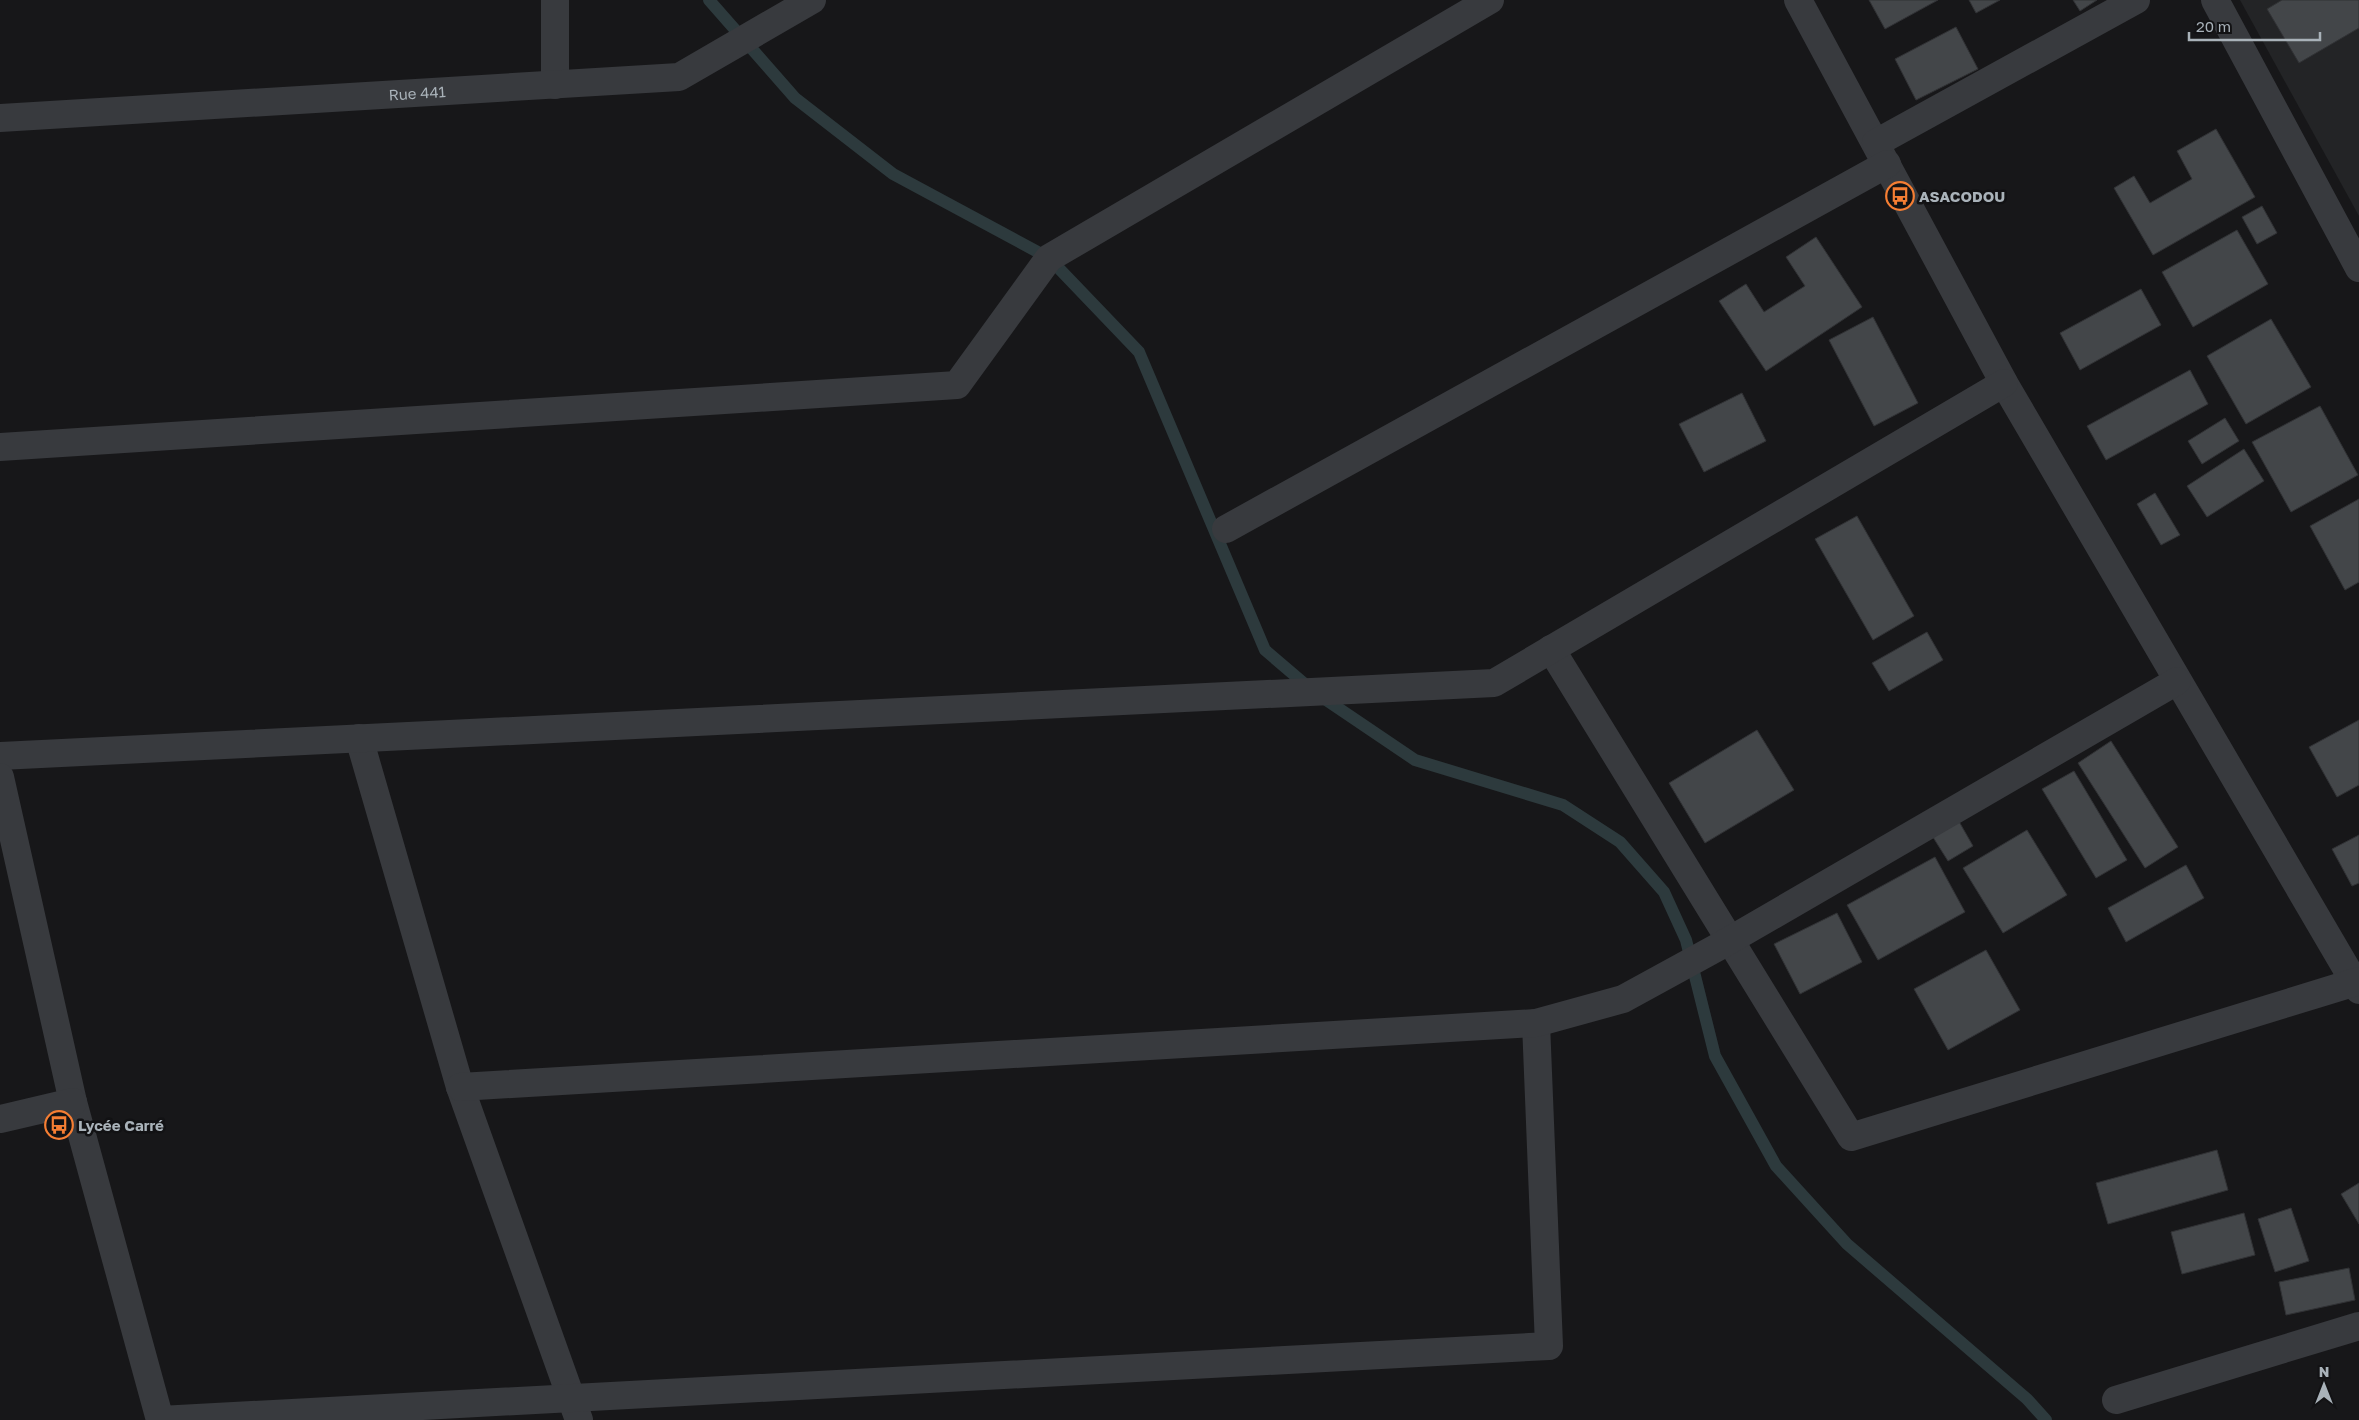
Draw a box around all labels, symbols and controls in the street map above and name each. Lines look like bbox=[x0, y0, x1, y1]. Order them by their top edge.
scale bar bbox=[2189, 10, 2320, 42]
text: 20 m bbox=[2196, 17, 2231, 35]
street label: Rue 441 bbox=[388, 82, 446, 104]
bus stop icon: ASACODOU bbox=[1885, 181, 1915, 211]
place label: ASACODOU bbox=[1919, 187, 2005, 205]
bus stop icon: Lycée Carré bbox=[44, 1110, 74, 1140]
place label: Lycée Carré bbox=[78, 1116, 164, 1134]
north arrow bbox=[2299, 1360, 2349, 1410]
text: N bbox=[2319, 1363, 2329, 1380]

